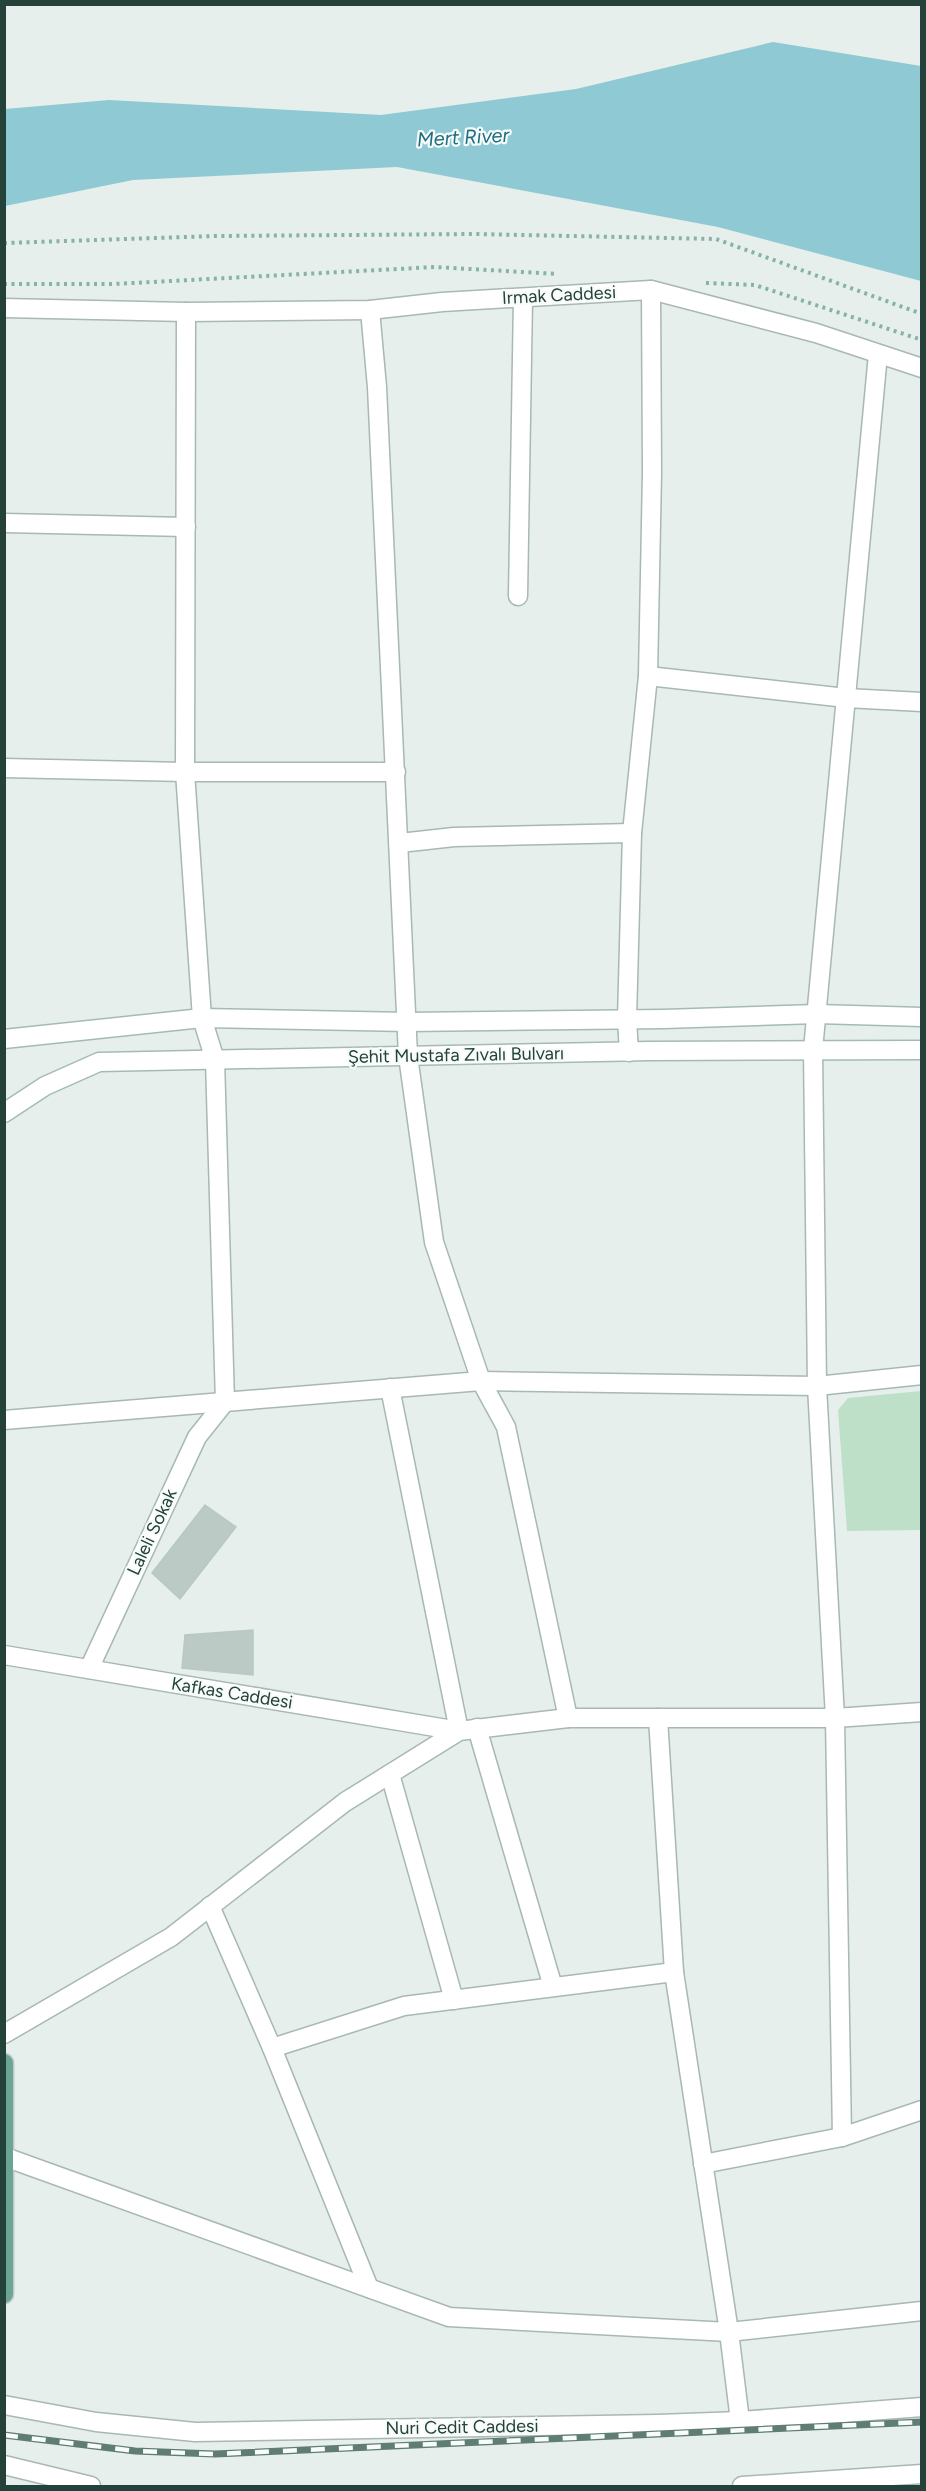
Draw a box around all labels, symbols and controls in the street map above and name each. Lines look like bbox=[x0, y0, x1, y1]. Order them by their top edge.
water label: Mert River bbox=[416, 123, 511, 151]
street label: Irmak Caddesi bbox=[501, 281, 617, 309]
street label: Şehit Mustafa Zıvalı Bulvarı bbox=[348, 1042, 564, 1068]
street label: Laleli Sokak bbox=[122, 1485, 182, 1579]
street label: Kafkas Caddesi bbox=[170, 1673, 294, 1713]
street label: Nuri Cedit Caddesi bbox=[385, 2415, 539, 2439]

